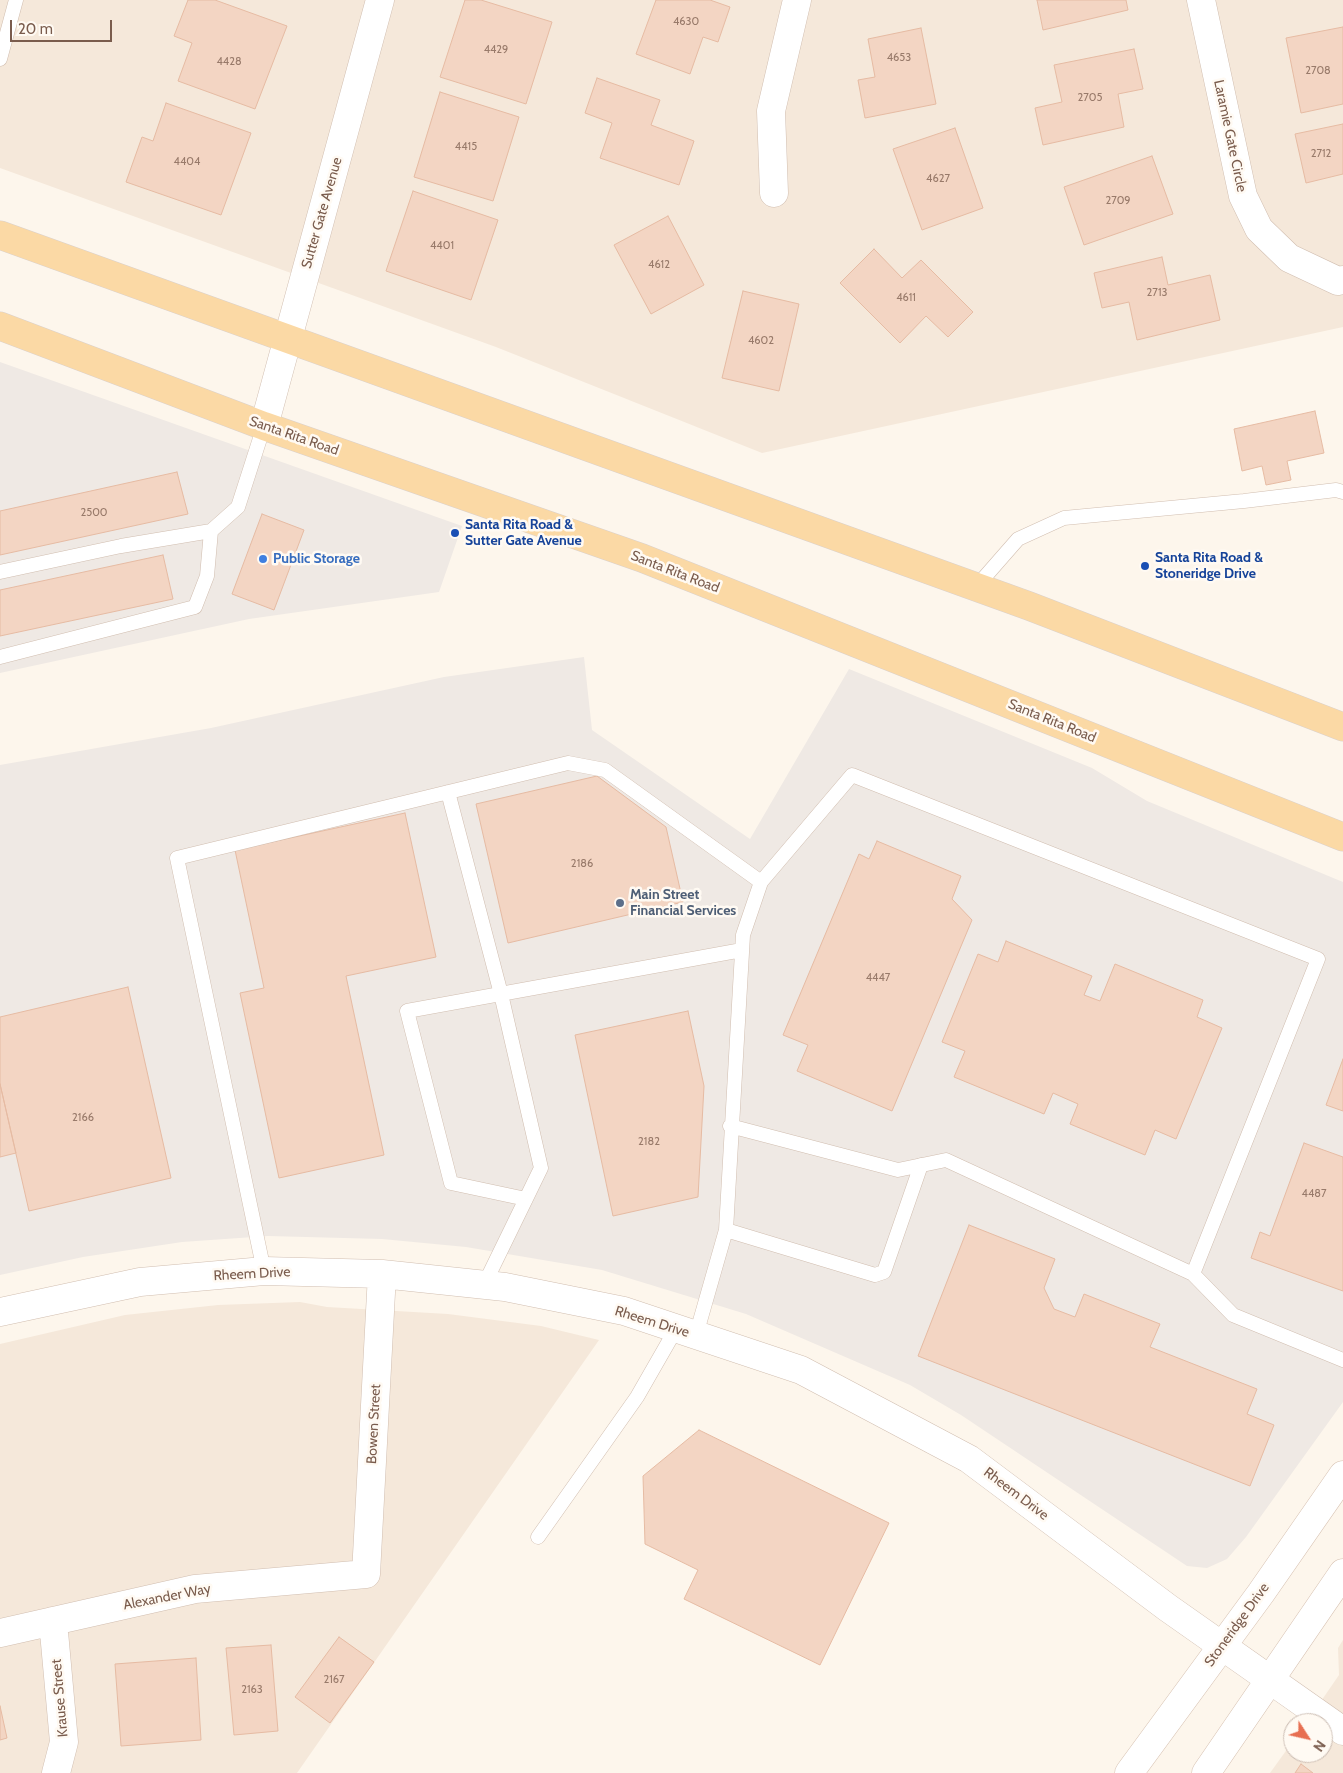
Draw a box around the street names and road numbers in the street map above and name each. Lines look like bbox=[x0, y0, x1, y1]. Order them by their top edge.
street label: Laramie Gate Circle bbox=[1210, 78, 1250, 194]
street label: Sutter Gate Avenue bbox=[298, 155, 346, 271]
street label: Santa Rita Road bbox=[247, 413, 341, 459]
street label: Santa Rita Road bbox=[628, 547, 722, 597]
street label: Santa Rita Road bbox=[1006, 696, 1098, 746]
street label: Rheem Drive bbox=[213, 1264, 291, 1284]
street label: Rheem Drive bbox=[613, 1303, 691, 1341]
street label: Bowen Street bbox=[364, 1384, 384, 1464]
street label: Rheem Drive bbox=[980, 1464, 1052, 1524]
street label: Alexander Way bbox=[122, 1580, 212, 1614]
street label: Stoneridge Drive bbox=[1201, 1580, 1273, 1670]
street label: Krause Street bbox=[48, 1658, 72, 1738]

